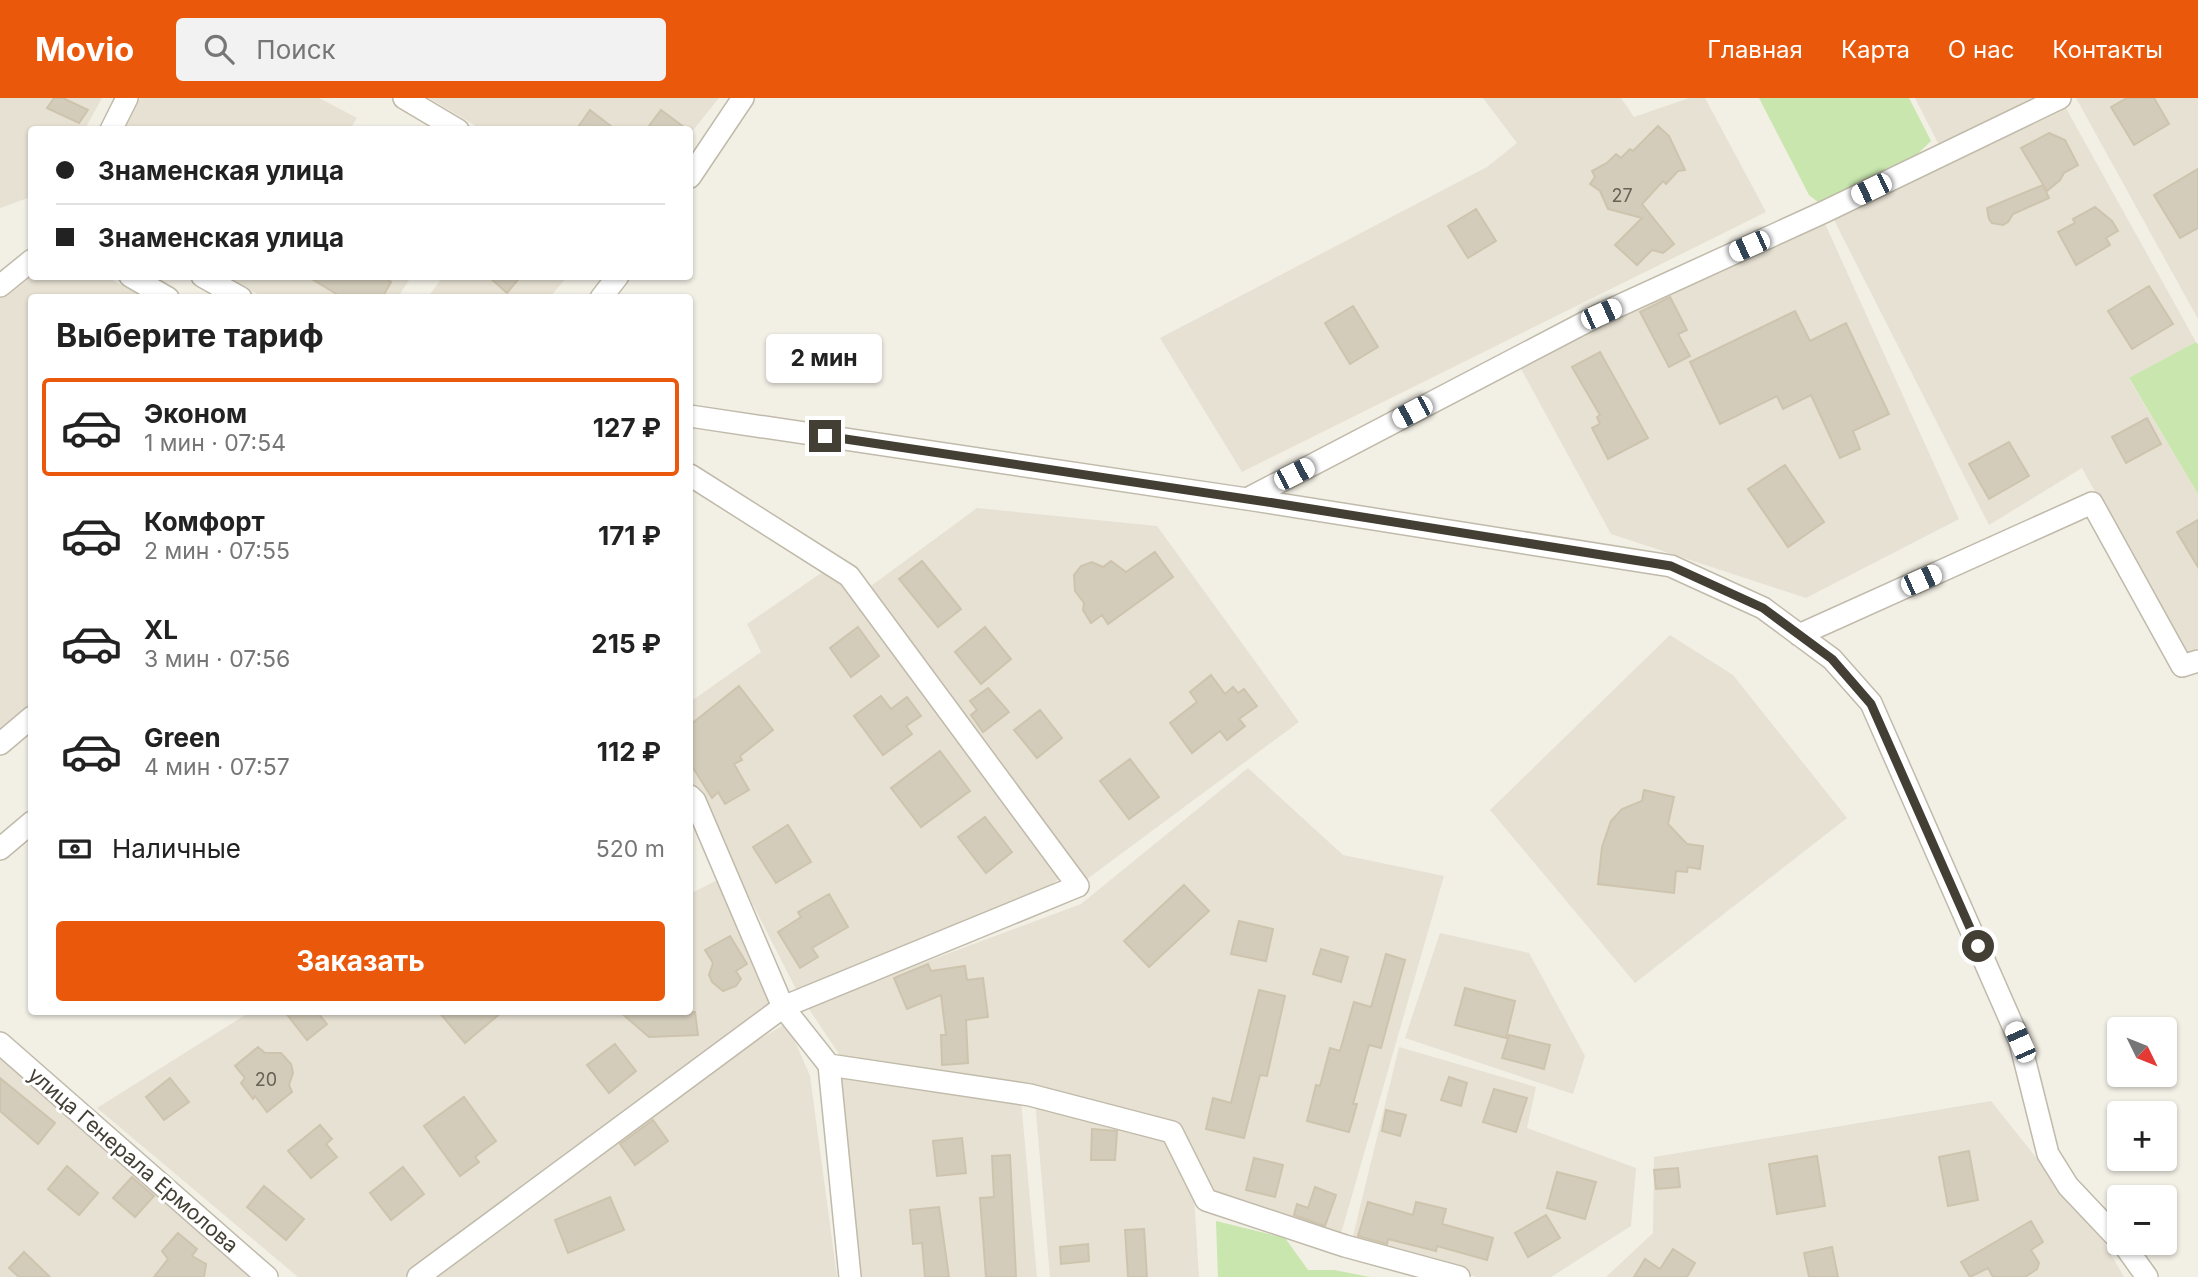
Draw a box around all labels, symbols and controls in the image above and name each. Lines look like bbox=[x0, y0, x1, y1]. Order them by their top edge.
search box bbox=[176, 18, 666, 81]
text: Movio bbox=[35, 29, 134, 69]
icon: search bbox=[200, 30, 238, 68]
text: Поиск bbox=[256, 34, 336, 65]
text: Главная bbox=[1707, 35, 1803, 64]
text: Карта bbox=[1841, 35, 1910, 64]
text: О нас bbox=[1948, 35, 2014, 64]
text: Контакты bbox=[2052, 35, 2163, 64]
text: Знаменская улица bbox=[98, 155, 344, 186]
car bbox=[1848, 170, 1895, 208]
house number: 27 bbox=[1611, 185, 1633, 206]
text: Знаменская улица bbox=[98, 222, 344, 253]
car bbox=[1726, 228, 1773, 264]
car bbox=[1578, 296, 1625, 332]
text: Выберите тариф bbox=[56, 316, 324, 355]
callout: 2 мин bbox=[767, 334, 883, 384]
text: 2 мин bbox=[790, 344, 858, 372]
car bbox=[1389, 393, 1436, 431]
icon: car bbox=[60, 396, 123, 459]
text: Эконом bbox=[144, 398, 247, 429]
text: 127 ₽ bbox=[593, 412, 661, 443]
route end bbox=[809, 420, 841, 452]
text: 1 мин · 07:54 bbox=[144, 429, 286, 457]
car bbox=[1271, 455, 1318, 493]
icon: car bbox=[60, 504, 123, 567]
text: Комфорт bbox=[144, 506, 265, 537]
text: 171 ₽ bbox=[598, 520, 661, 551]
text: 2 мин · 07:55 bbox=[144, 537, 290, 565]
car bbox=[1898, 562, 1945, 598]
icon: car bbox=[60, 612, 123, 675]
text: XL bbox=[144, 614, 178, 645]
text: 215 ₽ bbox=[591, 628, 661, 659]
text: 3 мин · 07:56 bbox=[144, 645, 290, 673]
icon: car bbox=[60, 720, 123, 783]
text: Green bbox=[144, 722, 221, 753]
text: 112 ₽ bbox=[597, 736, 661, 767]
text: 4 мин · 07:57 bbox=[144, 753, 290, 781]
icon: cash bbox=[56, 830, 94, 868]
text: Наличные bbox=[112, 833, 241, 864]
text: 520 m bbox=[596, 835, 665, 863]
button: Заказать bbox=[56, 921, 665, 1001]
route start bbox=[1962, 930, 1994, 962]
north arrow bbox=[2107, 1017, 2177, 1087]
map controls bbox=[2107, 1017, 2177, 1255]
car bbox=[2002, 1019, 2039, 1065]
street label: улица Генерала Ермолова bbox=[23, 1062, 243, 1258]
house number: 20 bbox=[255, 1069, 277, 1090]
button: + bbox=[2107, 1101, 2177, 1171]
button: − bbox=[2107, 1185, 2177, 1255]

